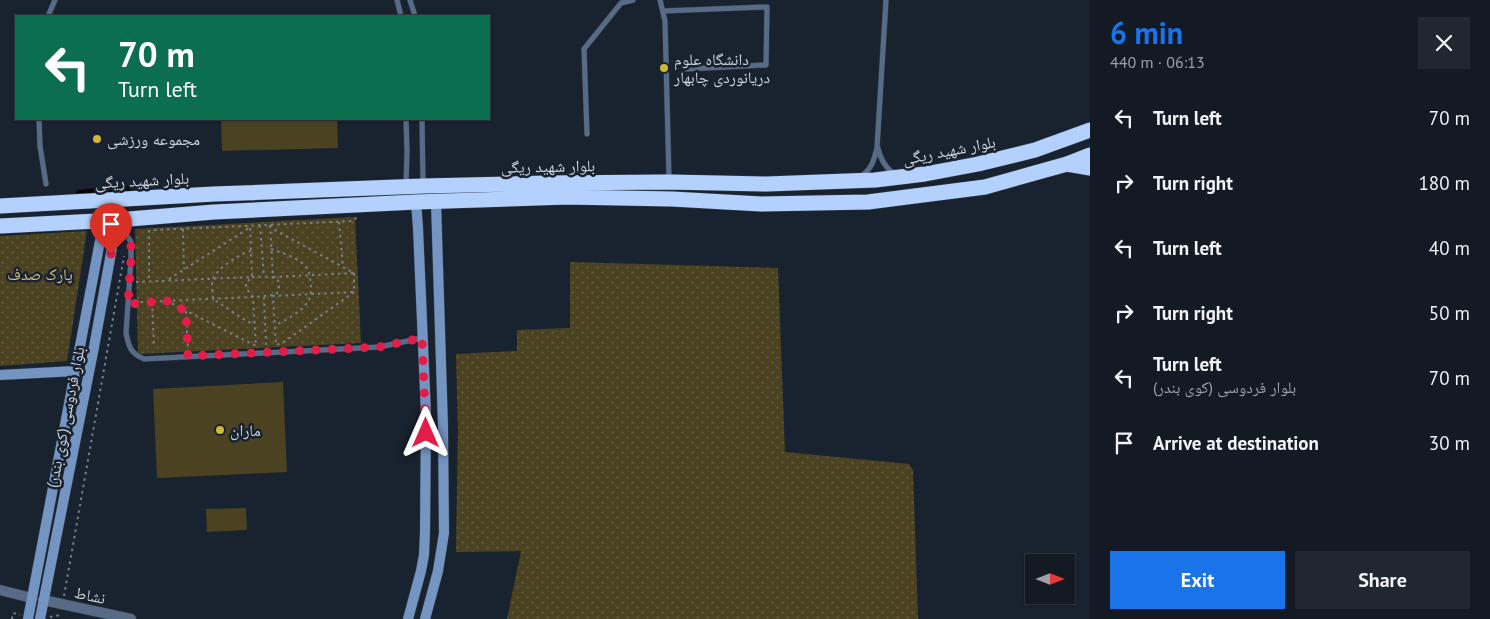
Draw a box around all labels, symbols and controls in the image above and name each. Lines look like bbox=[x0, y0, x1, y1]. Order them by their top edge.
text: 6 min bbox=[1110, 13, 1183, 52]
button: close bbox=[1418, 17, 1470, 69]
text: 70 m bbox=[118, 31, 195, 77]
icon: left bbox=[35, 35, 100, 100]
place label: دانشگاه علوم دریانوردی چابهار bbox=[673, 49, 770, 88]
text: 440 m · 06:13 bbox=[1110, 52, 1205, 72]
marker: دانشگاه علوم دریانوردی چابهار bbox=[658, 62, 670, 74]
text: Turn left bbox=[118, 75, 197, 103]
icon: left bbox=[1110, 104, 1138, 132]
text: Turn left bbox=[1153, 106, 1222, 130]
text: 70 m bbox=[1429, 106, 1470, 130]
place label: مجموعه ورزشی bbox=[107, 129, 200, 150]
street label: بلوار شهید ریگی bbox=[901, 131, 997, 170]
marker: مجموعه ورزشی bbox=[91, 133, 103, 145]
street label: بلوار شهید ریگی bbox=[501, 155, 595, 178]
street label: بلوار شهید ریگی bbox=[94, 168, 190, 193]
icon: right bbox=[1110, 169, 1138, 197]
text: Turn right bbox=[1153, 171, 1233, 195]
text: 180 m bbox=[1418, 171, 1470, 195]
pin bbox=[90, 203, 132, 254]
icon: arrive bbox=[97, 210, 125, 238]
icon: left bbox=[1110, 234, 1138, 262]
text: Turn left bbox=[1153, 236, 1222, 260]
text: 40 m bbox=[1429, 236, 1470, 260]
park label: پارک صدف bbox=[7, 264, 73, 284]
icon: right bbox=[1110, 299, 1138, 327]
text: Turn right bbox=[1153, 301, 1233, 325]
text: 50 m bbox=[1429, 301, 1470, 325]
street label: بلوار فردوسی (کوی بندر) bbox=[42, 345, 89, 489]
text: Turn left bbox=[1153, 352, 1222, 376]
icon: left bbox=[1110, 364, 1138, 392]
text: 70 m bbox=[1429, 366, 1470, 390]
text: بلوار فردوسی (کوی بندر) bbox=[1153, 377, 1296, 397]
position arrow bbox=[399, 406, 451, 458]
place label: ماران bbox=[230, 420, 261, 441]
marker: ماران bbox=[214, 424, 226, 436]
icon: arrive bbox=[1110, 429, 1138, 457]
text: Arrive at destination bbox=[1153, 431, 1319, 455]
text: 30 m bbox=[1429, 431, 1470, 455]
button: Exit bbox=[1110, 551, 1285, 609]
button: Share bbox=[1295, 551, 1470, 609]
north arrow bbox=[1025, 554, 1075, 604]
map controls bbox=[1025, 554, 1075, 604]
street label: نشاط bbox=[73, 582, 107, 608]

